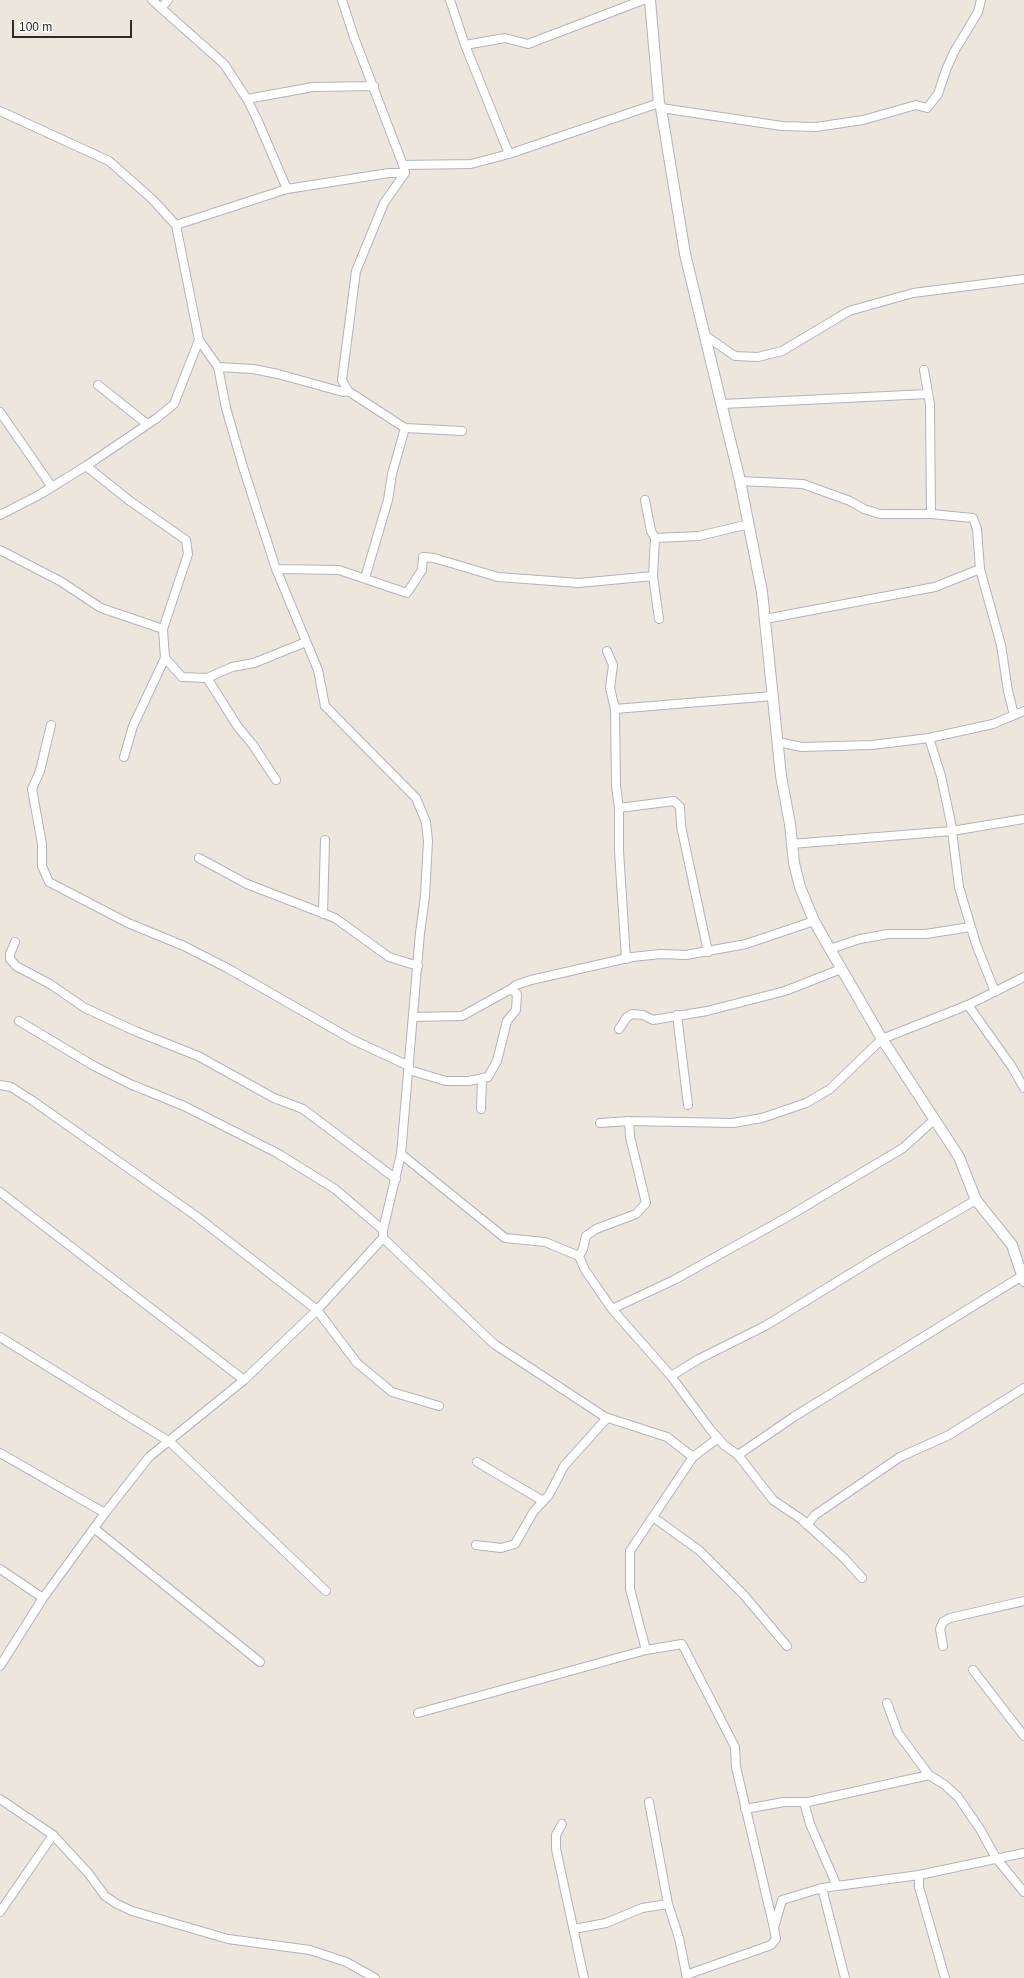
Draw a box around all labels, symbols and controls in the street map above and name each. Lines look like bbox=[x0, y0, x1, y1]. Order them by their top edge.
scale bar bbox=[14, 12, 134, 38]
text: 100 m bbox=[19, 20, 52, 34]

